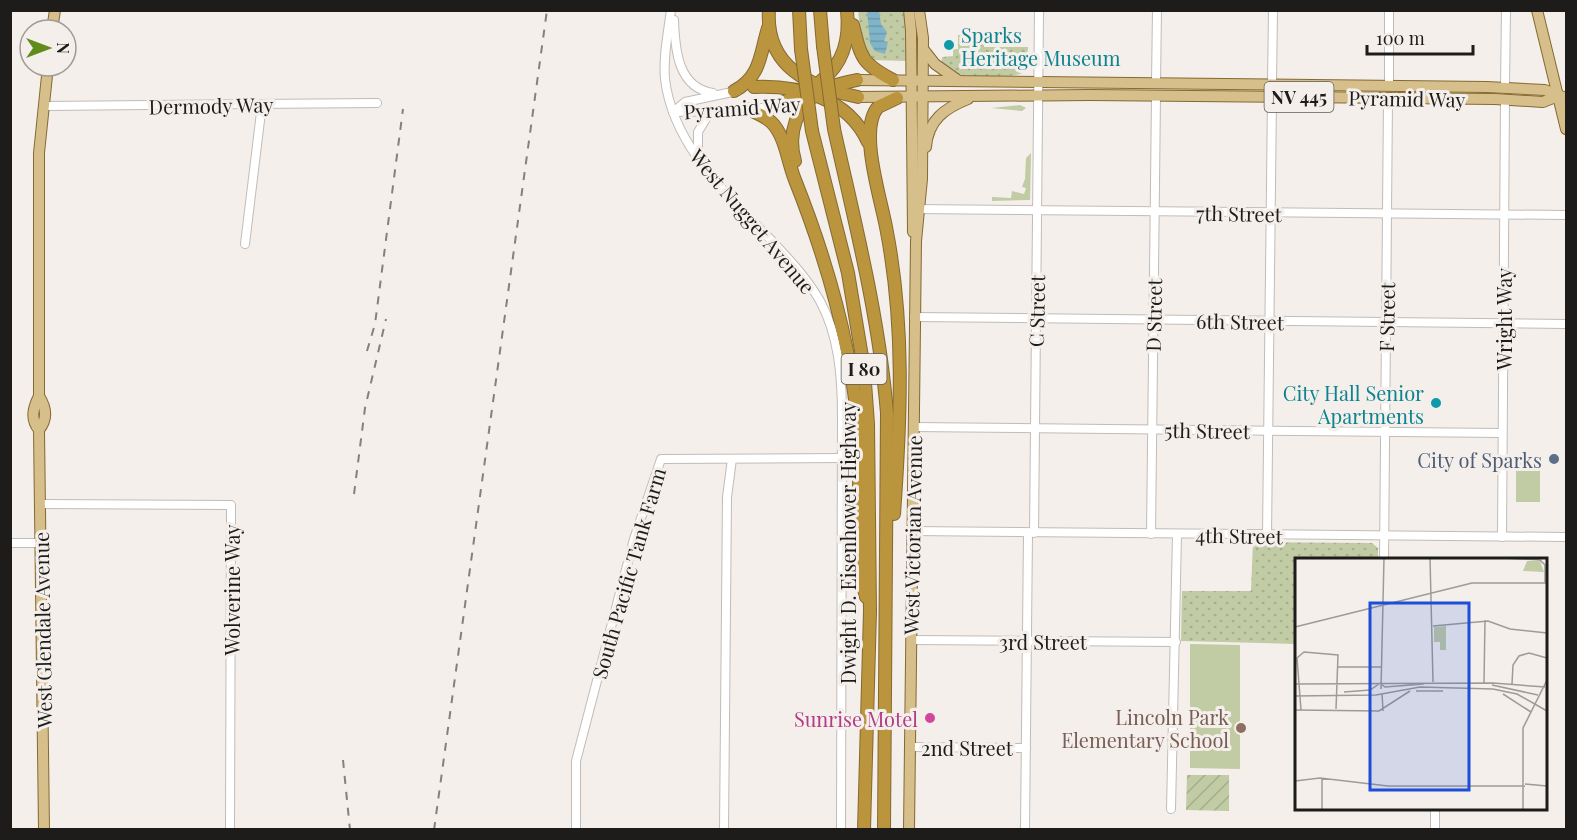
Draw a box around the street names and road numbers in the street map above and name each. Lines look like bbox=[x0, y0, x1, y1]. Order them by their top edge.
road number: NV 445 bbox=[1264, 82, 1334, 112]
street label: Pyramid Way bbox=[1348, 83, 1466, 113]
street label: Pyramid Way bbox=[683, 89, 801, 125]
street label: Dermody Way bbox=[148, 90, 274, 120]
street label: West Nugget Avenue bbox=[684, 142, 822, 299]
street label: 7th Street bbox=[1196, 199, 1283, 227]
street label: Wright Way bbox=[1490, 268, 1517, 371]
street label: C Street bbox=[1022, 274, 1050, 347]
street label: D Street bbox=[1139, 277, 1167, 352]
street label: F Street bbox=[1372, 281, 1400, 352]
street label: 6th Street bbox=[1196, 307, 1285, 335]
road number: I 80 bbox=[842, 354, 886, 384]
street label: Dwight D. Eisenhower Highway bbox=[834, 402, 861, 684]
street label: 5th Street bbox=[1164, 416, 1251, 444]
street label: West Victorian Avenue bbox=[897, 435, 927, 636]
street label: South Pacific Tank Farm bbox=[585, 464, 671, 682]
street label: 4th Street bbox=[1195, 521, 1284, 549]
street label: Wolverine Way bbox=[218, 524, 245, 657]
street label: West Glendale Avenue bbox=[27, 531, 57, 730]
street label: 3rd Street bbox=[999, 628, 1088, 655]
street label: 2nd Street bbox=[921, 734, 1014, 761]

